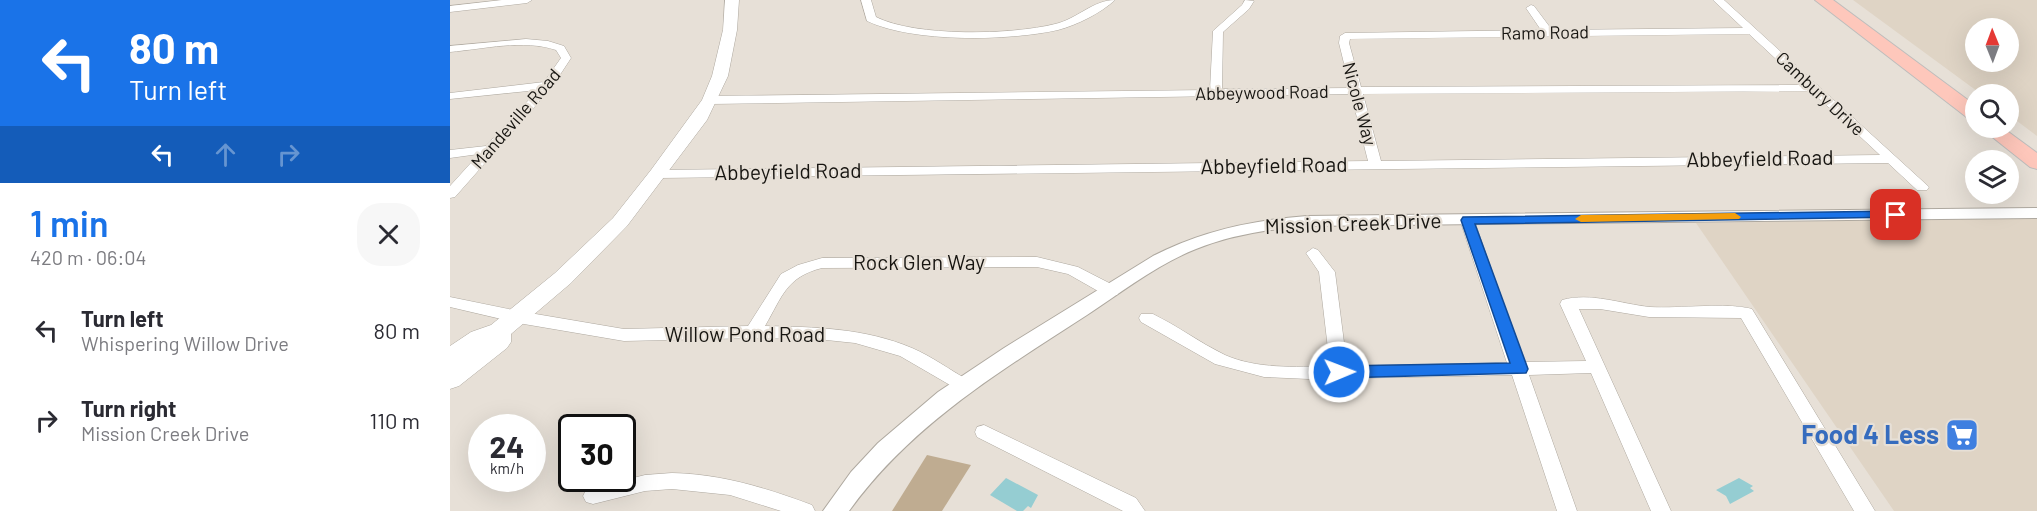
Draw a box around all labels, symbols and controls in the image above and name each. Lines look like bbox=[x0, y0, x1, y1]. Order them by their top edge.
north arrow bbox=[1965, 18, 2019, 72]
map controls bbox=[1965, 18, 2019, 204]
street label: Ramo Road bbox=[1501, 20, 1589, 44]
text: 80 m bbox=[129, 22, 219, 72]
icon: left bbox=[30, 24, 108, 102]
street label: Cambury Drive bbox=[1772, 47, 1870, 140]
street label: Nicole Way bbox=[1338, 60, 1382, 148]
street label: Mandeville Road bbox=[466, 64, 565, 173]
text: Turn left bbox=[129, 73, 227, 105]
street label: Abbeywood Road bbox=[1195, 80, 1329, 104]
button: search bbox=[1965, 84, 2019, 138]
icon: left bbox=[146, 138, 179, 171]
icon: ahead bbox=[209, 138, 242, 171]
icon: right bbox=[272, 138, 305, 171]
street label: Abbeyfield Road bbox=[1686, 144, 1834, 171]
button: layers bbox=[1965, 150, 2019, 204]
street label: Abbeyfield Road bbox=[1200, 151, 1348, 178]
street label: Abbeyfield Road bbox=[714, 157, 862, 184]
pin bbox=[1870, 189, 1921, 240]
icon: arrive bbox=[1879, 198, 1912, 231]
text: 1 min bbox=[30, 201, 109, 244]
button: close bbox=[357, 203, 420, 266]
street label: Mission Creek Drive bbox=[1264, 207, 1442, 238]
text: 420 m · 06:04 bbox=[30, 245, 146, 269]
street label: Rock Glen Way bbox=[853, 249, 985, 274]
text: Turn left bbox=[81, 305, 164, 331]
icon: left bbox=[30, 314, 63, 347]
text: 80 m bbox=[374, 317, 420, 343]
street label: Willow Pond Road bbox=[665, 321, 825, 346]
text: Whispering Willow Drive bbox=[81, 331, 289, 355]
position arrow bbox=[1307, 340, 1371, 404]
text: Turn right bbox=[81, 395, 176, 421]
icon: right bbox=[30, 404, 63, 437]
text: 110 m bbox=[370, 407, 420, 433]
speed limit sign: 30 bbox=[558, 414, 636, 492]
supermarket icon: Food 4 Less bbox=[1944, 417, 1980, 453]
place label: Food 4 Less bbox=[1801, 418, 1939, 449]
text: Mission Creek Drive bbox=[81, 421, 249, 445]
text: 24 bbox=[490, 428, 524, 464]
text: km/h bbox=[490, 459, 524, 477]

